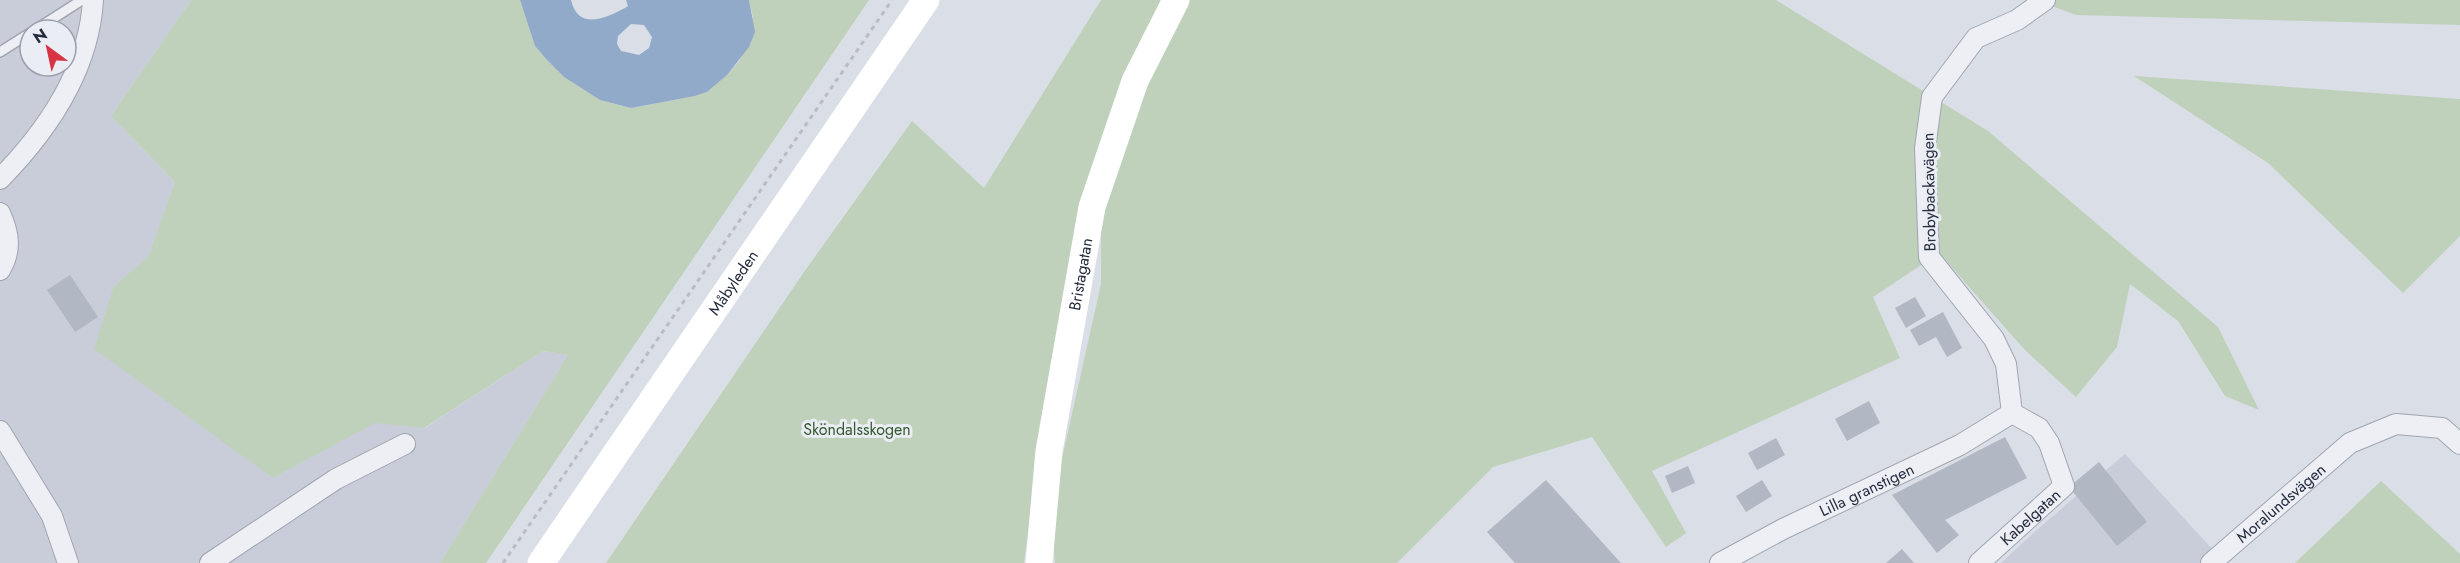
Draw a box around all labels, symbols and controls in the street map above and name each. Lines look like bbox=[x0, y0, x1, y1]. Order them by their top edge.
north arrow bbox=[18, 18, 78, 78]
text: N bbox=[29, 23, 52, 49]
street label: Brobybackavägen bbox=[1916, 133, 1942, 251]
street label: Bristagatan bbox=[1062, 236, 1098, 312]
street label: Måbyleden bbox=[702, 245, 763, 320]
park label: Sköndalsskogen bbox=[803, 418, 911, 441]
street label: Lilla granstigen bbox=[1815, 457, 1918, 522]
street label: Moralundsvägen bbox=[2231, 458, 2330, 548]
street label: Kabelgatan bbox=[1995, 483, 2065, 550]

